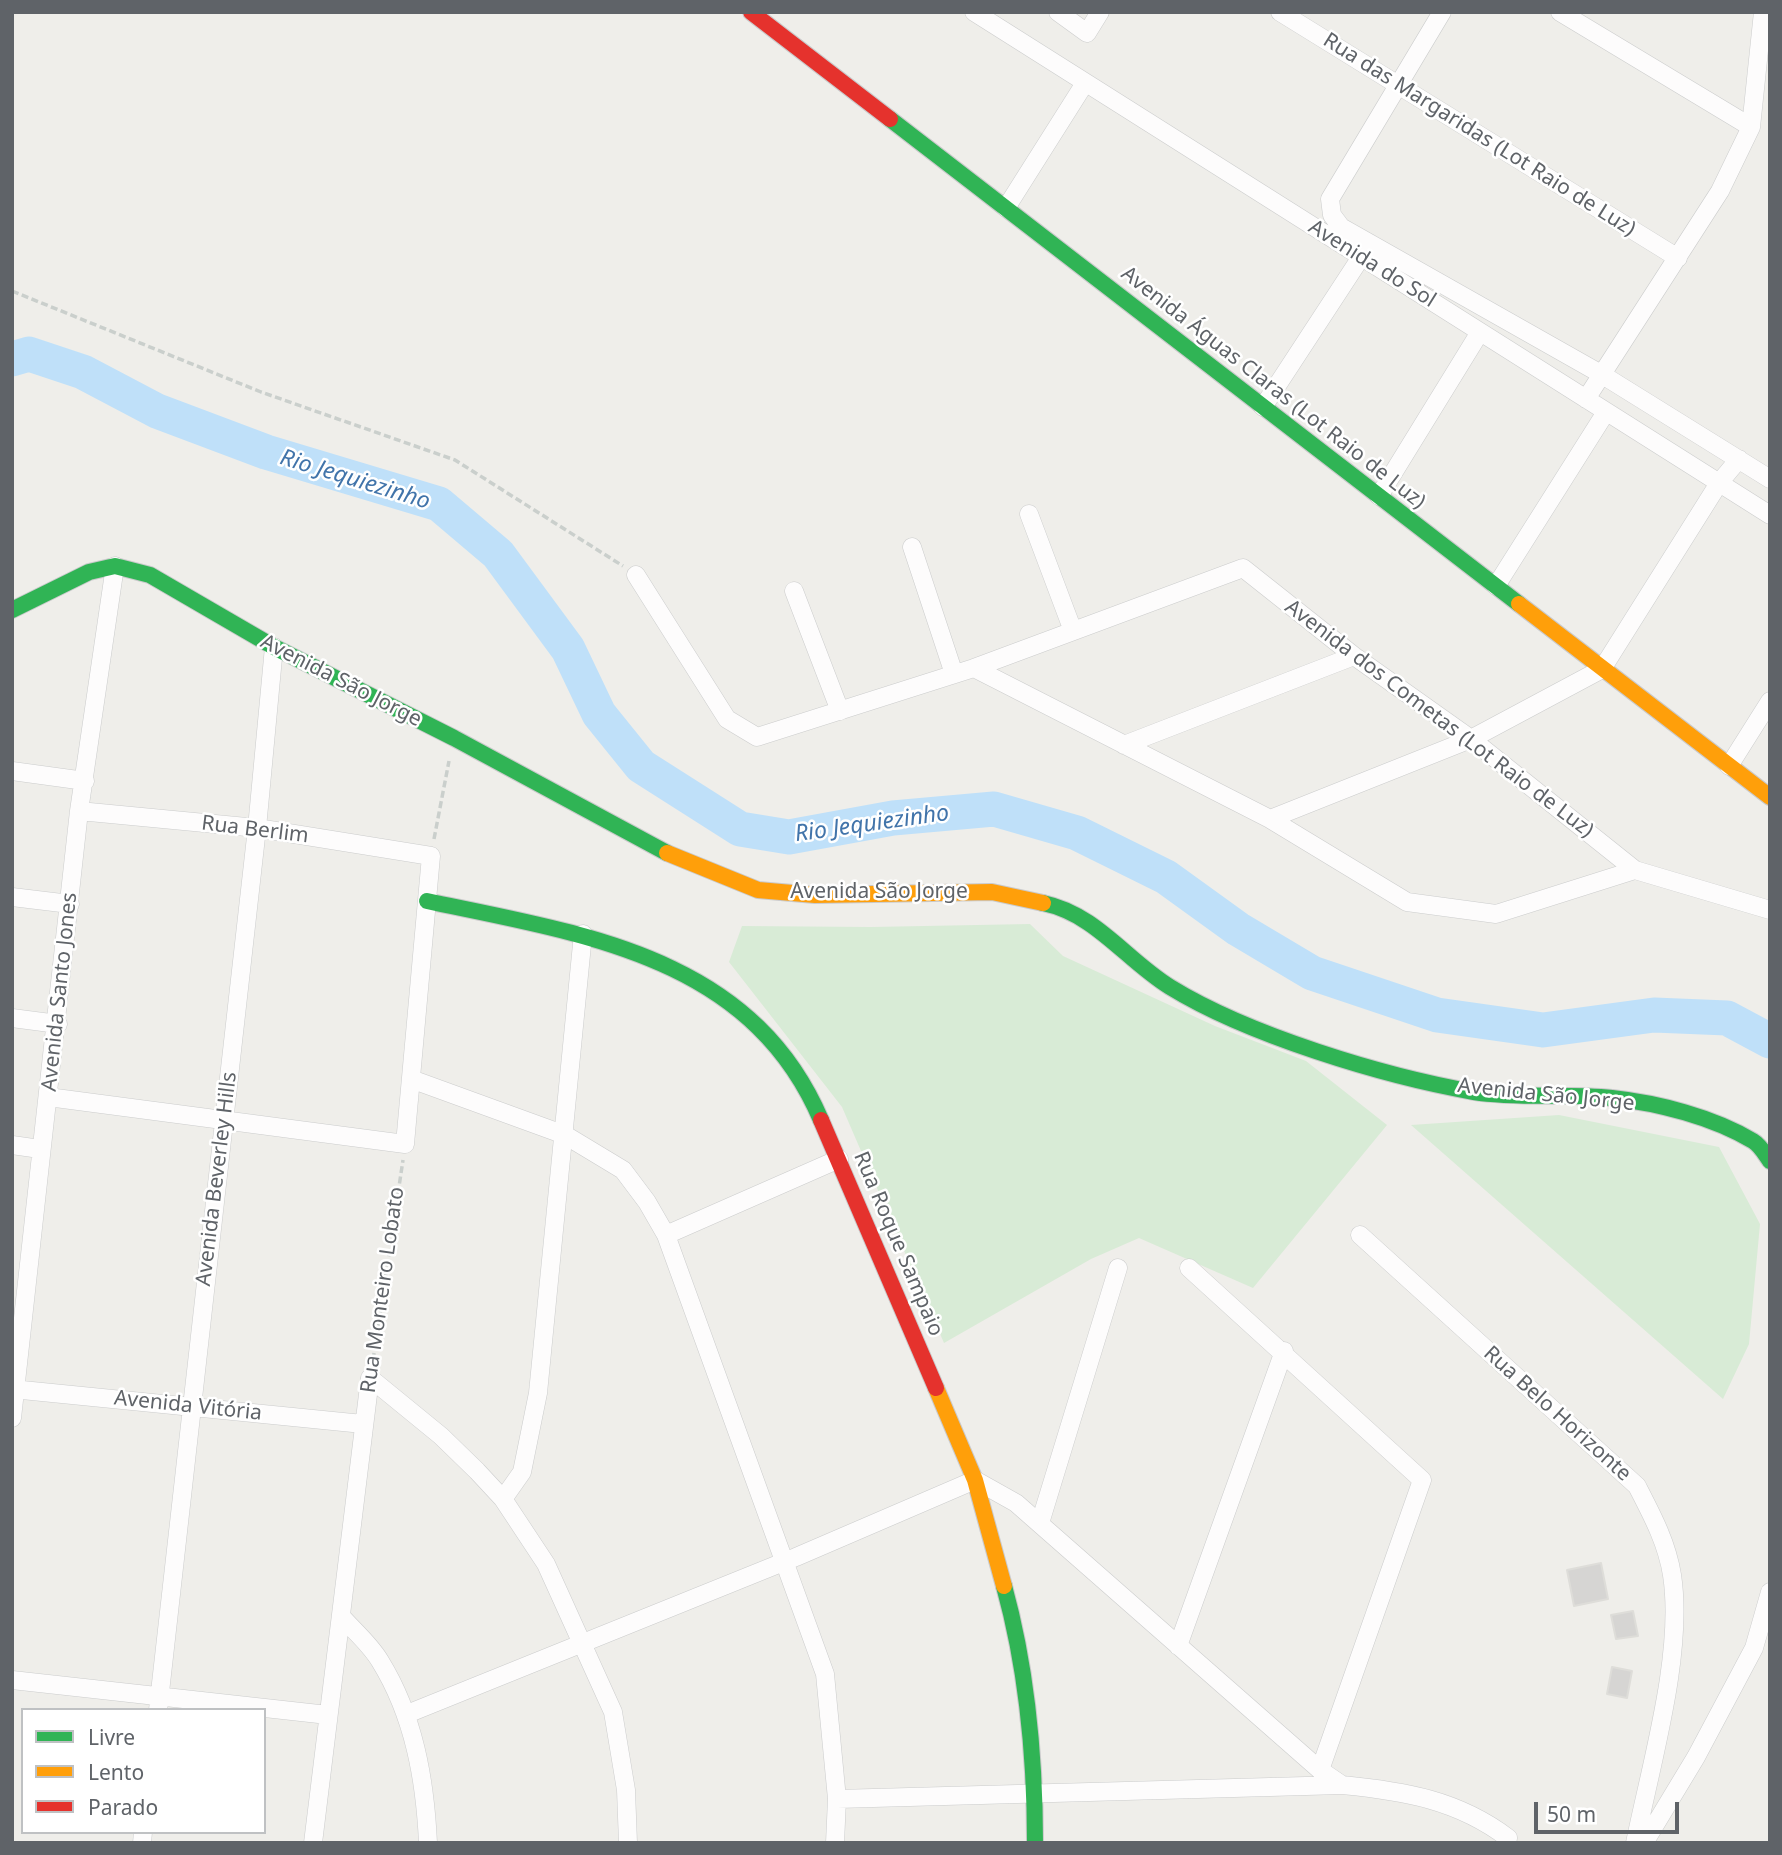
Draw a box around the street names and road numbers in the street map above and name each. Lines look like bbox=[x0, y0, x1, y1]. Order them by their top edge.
street label: Rua das Margaridas (Lot Raio de Luz) bbox=[1318, 28, 1640, 242]
street label: Avenida do Sol bbox=[1304, 215, 1440, 313]
street label: Avenida Águas Claras (Lot Raio de Luz) bbox=[1116, 261, 1430, 515]
street label: Avenida dos Cometas (Lot Raio de Luz) bbox=[1280, 595, 1598, 843]
street label: Avenida São Jorge bbox=[256, 629, 426, 733]
street label: Rua Berlim bbox=[200, 811, 310, 849]
street label: Avenida São Jorge bbox=[790, 879, 968, 905]
street label: Avenida Santo Jones bbox=[37, 891, 83, 1093]
street label: Avenida Beverley Hills bbox=[191, 1070, 243, 1288]
street label: Avenida São Jorge bbox=[1456, 1073, 1636, 1117]
street label: Rua Roque Sampaio bbox=[848, 1148, 948, 1340]
street label: Rua Monteiro Lobato bbox=[356, 1185, 410, 1395]
street label: Rua Belo Horizonte bbox=[1478, 1341, 1636, 1487]
street label: Avenida Vitória bbox=[113, 1386, 263, 1426]

